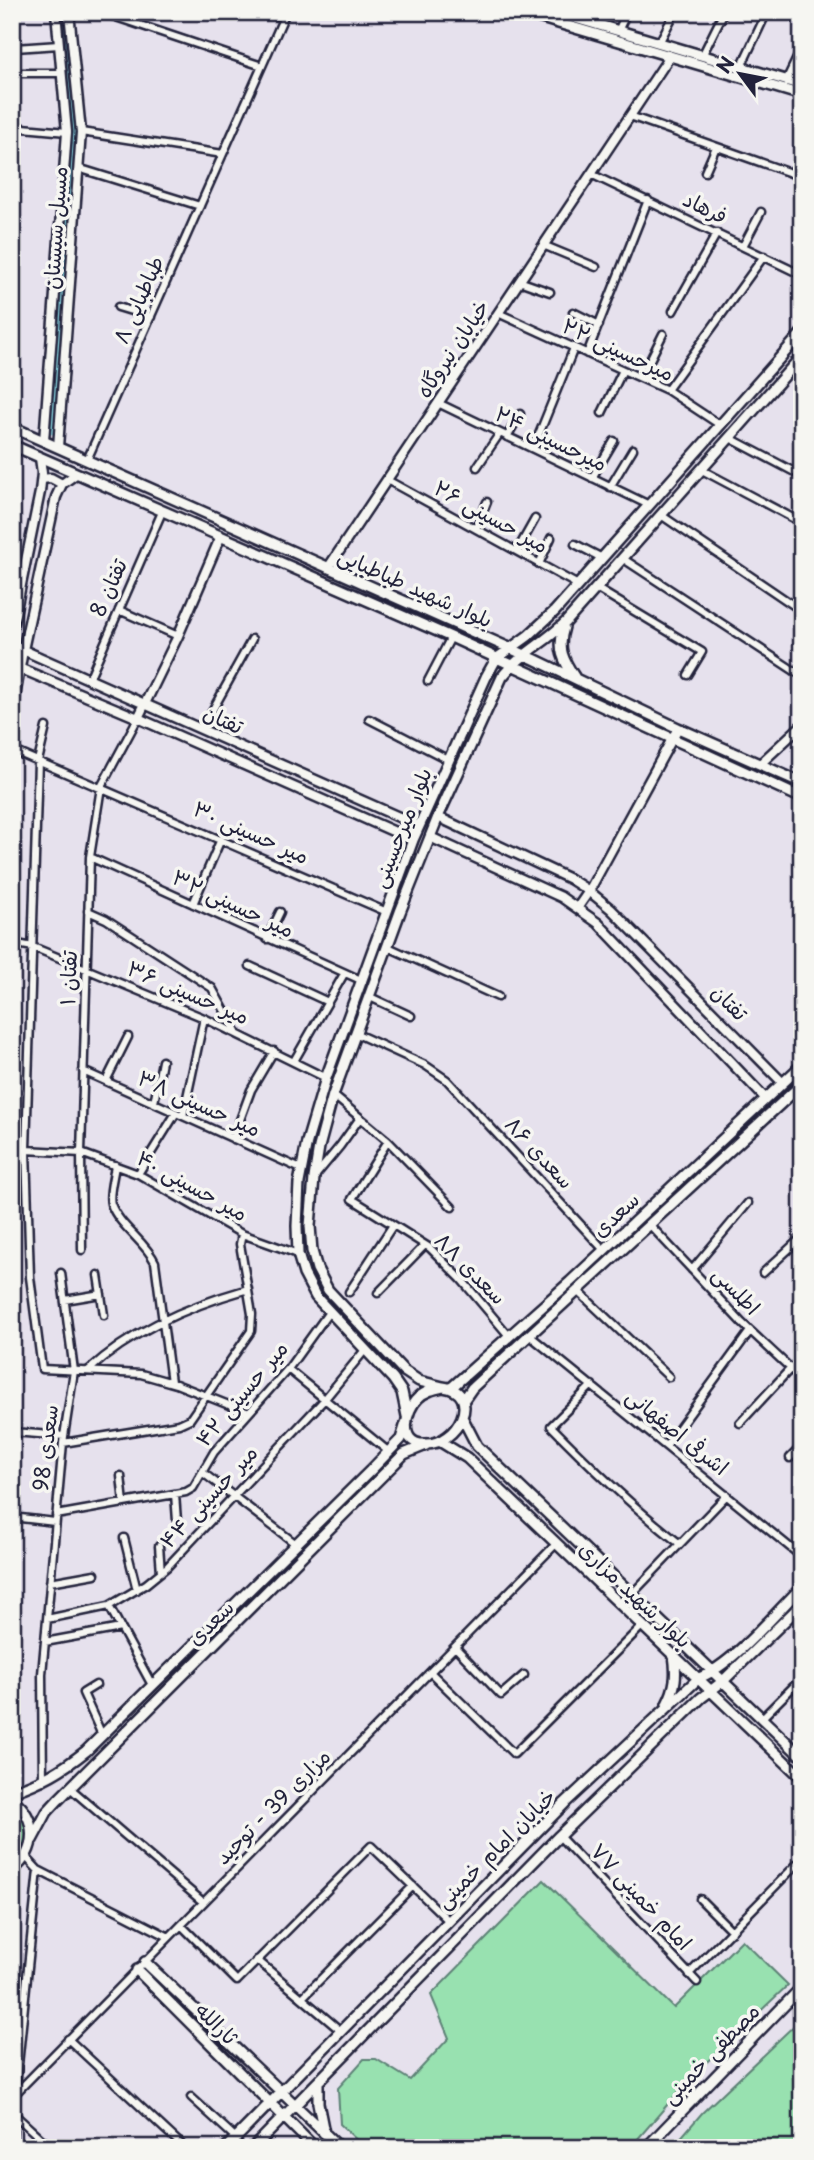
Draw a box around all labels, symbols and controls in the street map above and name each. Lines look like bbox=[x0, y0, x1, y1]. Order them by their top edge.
north arrow bbox=[706, 38, 776, 108]
text: N bbox=[709, 51, 741, 78]
street label: مسیل سیستان bbox=[34, 165, 74, 291]
street label: فرهاد bbox=[678, 182, 733, 231]
street label: طباطبایی ۸ bbox=[104, 250, 171, 348]
street label: خیابان نیروگاه bbox=[407, 292, 496, 403]
street label: میرحسینی ۲۲ bbox=[558, 308, 680, 388]
street label: میرحسینی ۲۴ bbox=[490, 396, 614, 478]
street label: میر حسینی ۲۶ bbox=[429, 471, 555, 560]
street label: بلوار شهید طباطبایی bbox=[333, 538, 498, 635]
street label: تفتان 8 bbox=[80, 552, 134, 621]
street label: تفتان bbox=[199, 695, 250, 741]
street label: بلوار میرحسینی bbox=[361, 762, 439, 892]
street label: میر حسینی ۳۰ bbox=[189, 791, 315, 871]
street label: میر حسینی ۳۲ bbox=[168, 860, 300, 944]
street label: تفتان ۱ bbox=[50, 949, 84, 1006]
street label: میر حسینی ۳۶ bbox=[123, 951, 255, 1031]
street label: تفتان bbox=[705, 976, 757, 1028]
street label: میر حسینی ۳۸ bbox=[133, 1061, 267, 1144]
street label: سعدی ۸۶ bbox=[498, 1108, 583, 1195]
street label: میر حسینی ۴۰ bbox=[132, 1141, 254, 1228]
street label: سعدی bbox=[584, 1183, 646, 1244]
street label: سعدی ۸۸ bbox=[428, 1224, 515, 1311]
street label: اطلسی bbox=[706, 1258, 769, 1321]
street label: میر حسینی ۴۲ bbox=[186, 1333, 294, 1453]
street label: اشرفی اصفهانی bbox=[620, 1379, 736, 1482]
street label: سعدی 98 bbox=[23, 1403, 65, 1493]
street label: میر حسینی ۴۴ bbox=[151, 1437, 264, 1555]
street label: بلوار شهید مزاری bbox=[573, 1533, 700, 1655]
street label: سعدی bbox=[179, 1591, 240, 1652]
street label: مزاری 39 - توحید bbox=[206, 1740, 337, 1871]
street label: خیابان امام خمینی bbox=[427, 1780, 563, 1916]
street label: امام خمینی ۷۷ bbox=[583, 1835, 701, 1958]
street label: ثارالله bbox=[189, 1994, 247, 2052]
street label: مصطفی خمینی bbox=[653, 1995, 766, 2110]

